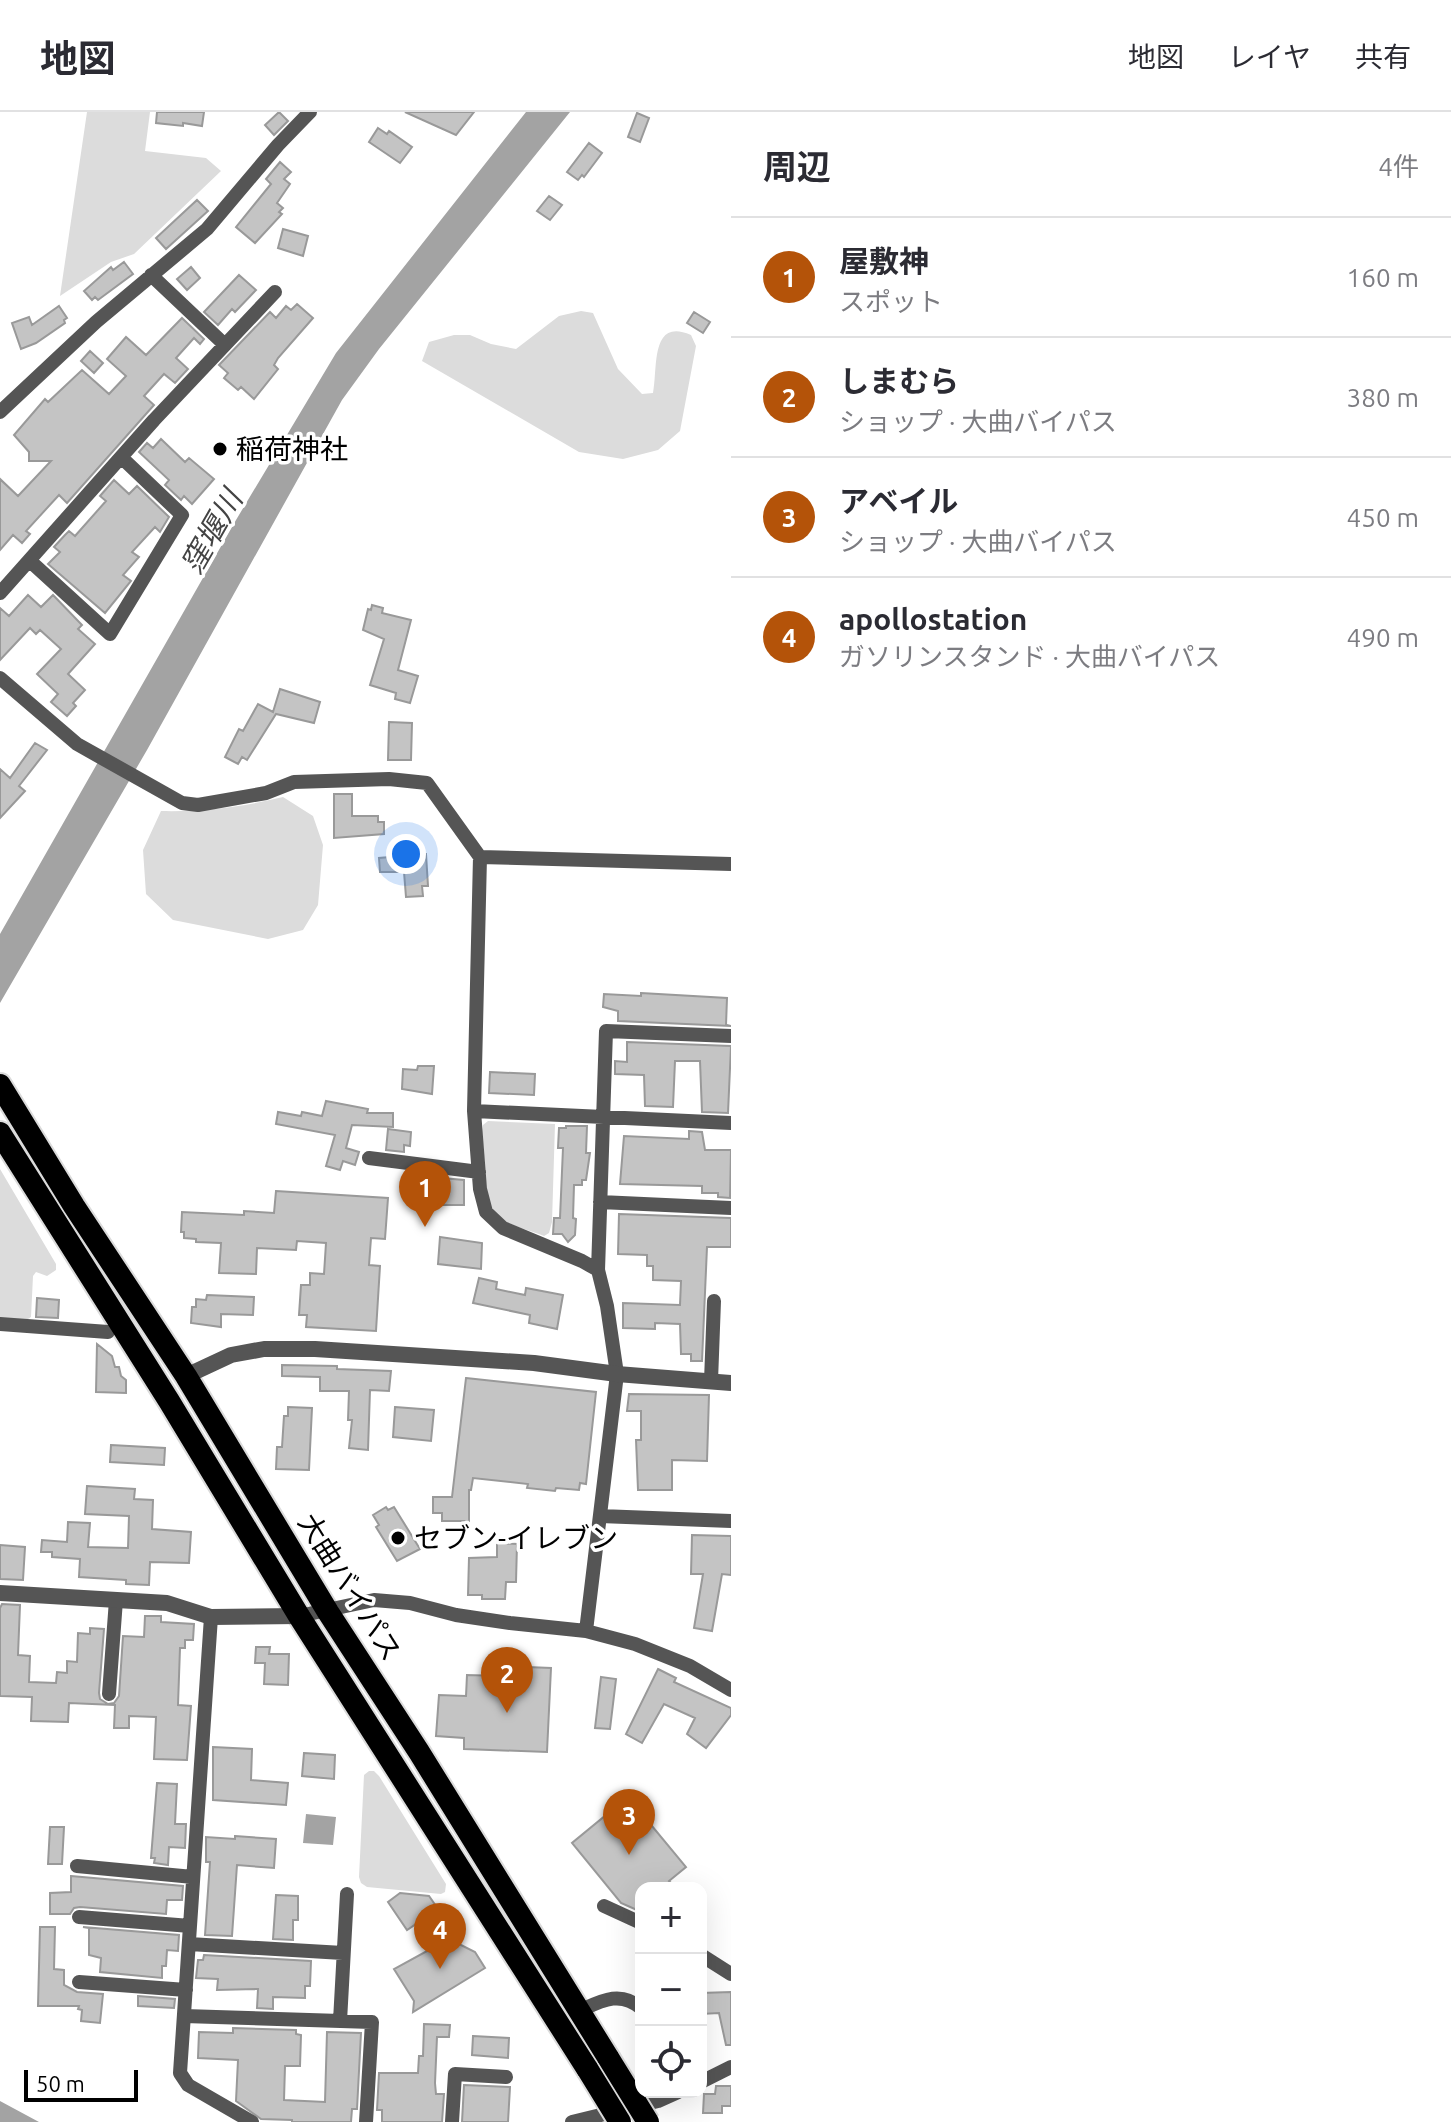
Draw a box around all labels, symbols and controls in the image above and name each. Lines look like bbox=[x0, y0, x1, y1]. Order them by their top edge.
text: 地図 bbox=[40, 37, 116, 79]
text: 地図 bbox=[1128, 41, 1184, 72]
text: レイヤ bbox=[1228, 41, 1311, 72]
text: 共有 bbox=[1355, 41, 1411, 72]
text: 周辺 bbox=[763, 147, 831, 185]
text: 4件 bbox=[1378, 152, 1419, 181]
text: 屋敷神 bbox=[839, 244, 929, 278]
text: 1 bbox=[782, 263, 796, 292]
text: 160 m bbox=[1347, 263, 1419, 292]
text: スポット bbox=[839, 287, 943, 316]
text: しまむら bbox=[839, 364, 959, 398]
text: 2 bbox=[782, 383, 796, 412]
text: 380 m bbox=[1347, 383, 1419, 412]
text: ショップ · 大曲バイパス bbox=[839, 407, 1117, 436]
place label: 稲荷神社 bbox=[236, 433, 348, 464]
marker: 稲荷神社 bbox=[211, 440, 229, 458]
water label: 窪堰川 bbox=[174, 481, 250, 579]
text: アベイル bbox=[839, 484, 958, 518]
text: 3 bbox=[782, 503, 796, 532]
text: 450 m bbox=[1347, 503, 1419, 532]
text: ショップ · 大曲バイパス bbox=[839, 527, 1117, 556]
text: apollostation bbox=[839, 602, 1027, 636]
text: 4 bbox=[782, 623, 796, 652]
text: 490 m bbox=[1347, 623, 1419, 652]
text: ガソリンスタンド · 大曲バイパス bbox=[839, 642, 1220, 671]
your location bbox=[386, 834, 426, 874]
pin: 1 bbox=[399, 1161, 451, 1227]
street label: 大曲バイパス bbox=[293, 1508, 408, 1666]
place label: セブン-イレブン bbox=[414, 1522, 618, 1553]
marker: セブン-イレブン bbox=[389, 1529, 407, 1547]
pin: 2 bbox=[481, 1647, 533, 1713]
pin: 3 bbox=[603, 1789, 655, 1855]
map controls bbox=[635, 1882, 707, 2098]
button: + bbox=[635, 1882, 707, 1954]
pin: 4 bbox=[414, 1903, 466, 1969]
button: − bbox=[635, 1954, 707, 2026]
button: locate bbox=[635, 2026, 707, 2098]
scale bar bbox=[24, 2066, 138, 2102]
text: 50 m bbox=[36, 2071, 85, 2096]

